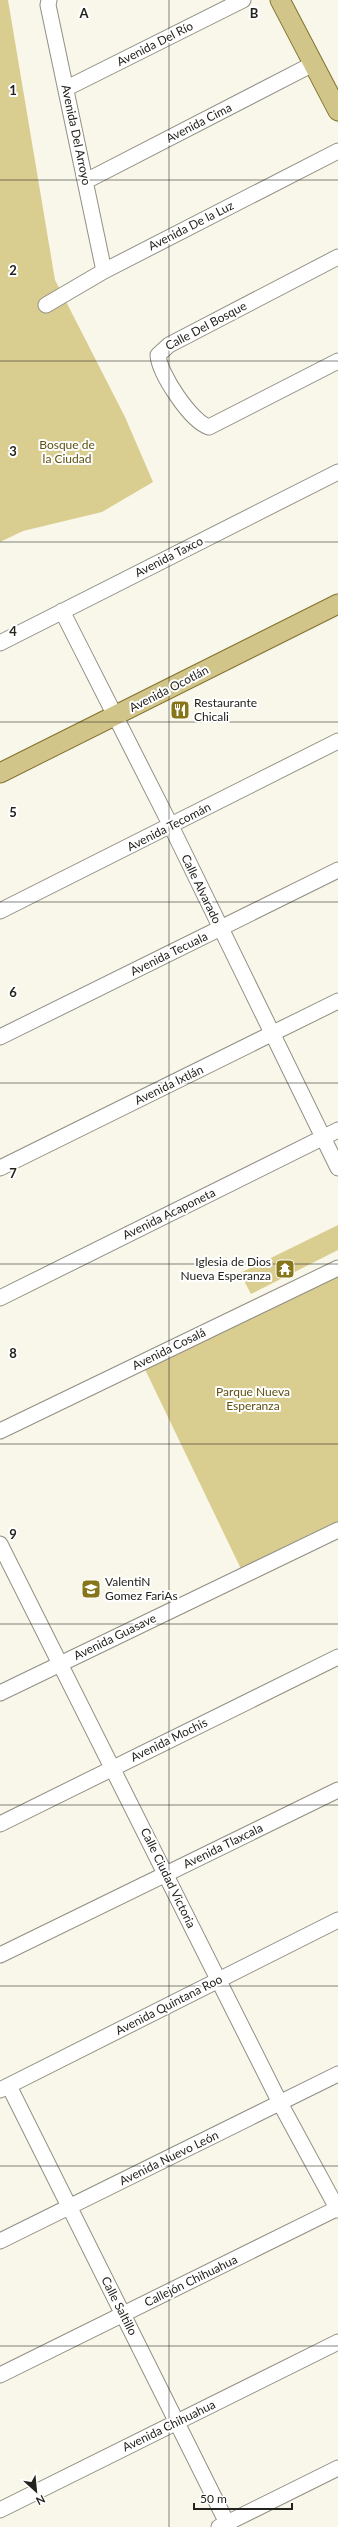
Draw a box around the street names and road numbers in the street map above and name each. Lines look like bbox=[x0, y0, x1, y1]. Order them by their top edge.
street label: Avenida Del Río bbox=[114, 18, 196, 69]
street label: Avenida Del Arroyo bbox=[59, 83, 94, 187]
street label: Avenida Cima bbox=[163, 99, 234, 146]
street label: Avenida De la Luz bbox=[146, 197, 236, 253]
street label: Calle Del Bosque bbox=[163, 298, 249, 353]
street label: Avenida Taxco bbox=[132, 533, 206, 580]
street label: Avenida Ocotlán bbox=[127, 662, 211, 715]
street label: Avenida Tecomán bbox=[124, 799, 213, 854]
street label: Calle Alvarado bbox=[178, 852, 225, 926]
street label: Avenida Tecuala bbox=[128, 928, 210, 979]
street label: Avenida Ixtlán bbox=[132, 1061, 206, 1108]
street label: Avenida Acaponeta bbox=[120, 1185, 218, 1243]
street label: Avenida Cosalá bbox=[130, 1324, 208, 1373]
street label: Avenida Guasave bbox=[71, 1610, 159, 1663]
street label: Avenida Mochis bbox=[128, 1714, 210, 1765]
street label: Avenida Tlaxcala bbox=[180, 1820, 265, 1871]
street label: Calle Ciudad Victoria bbox=[138, 1825, 199, 1930]
street label: Avenida Quintana Roo bbox=[113, 1971, 225, 2038]
street label: Avenida Nuevo León bbox=[117, 2127, 221, 2188]
street label: Callejón Chihuahua bbox=[142, 2251, 240, 2310]
street label: Calle Saltillo bbox=[98, 2274, 141, 2338]
street label: Avenida Chihuahua bbox=[120, 2397, 218, 2455]

